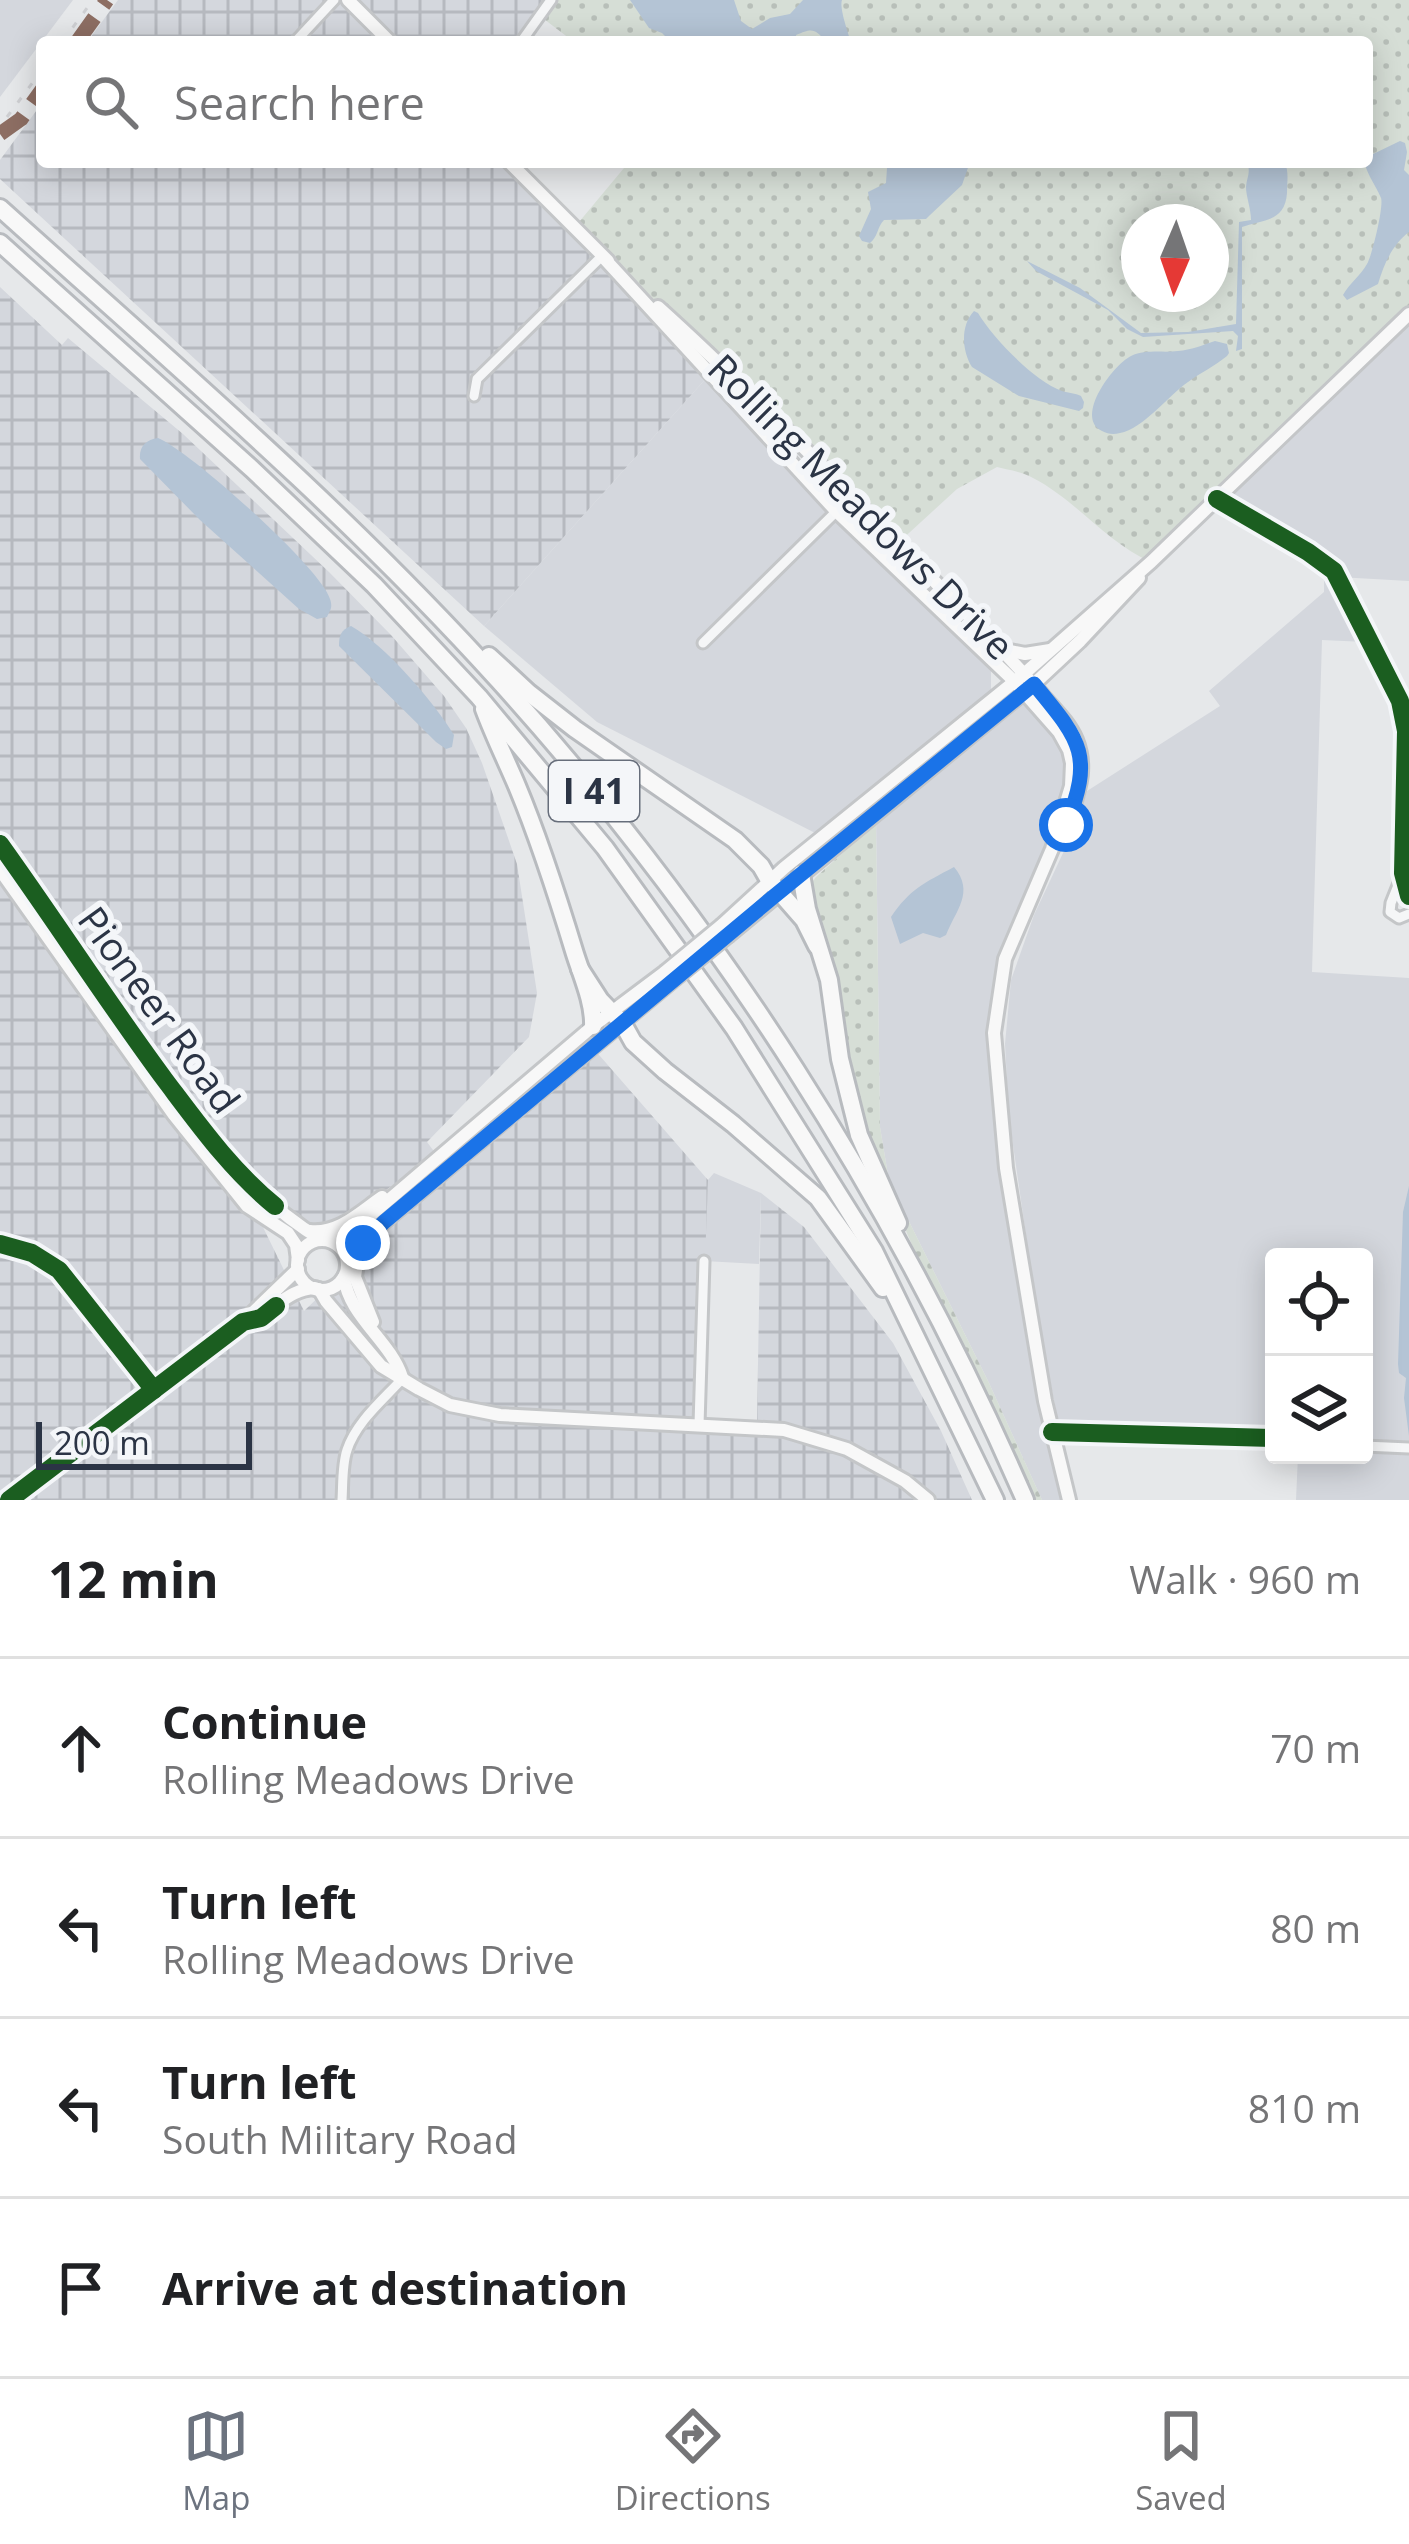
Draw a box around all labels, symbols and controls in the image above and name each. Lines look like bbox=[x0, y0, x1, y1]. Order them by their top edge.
search box bbox=[36, 36, 1373, 168]
icon: search bbox=[78, 69, 144, 135]
text: Search here bbox=[174, 72, 425, 133]
north arrow bbox=[1121, 204, 1229, 312]
street label: Rolling Meadows Drive bbox=[697, 341, 1027, 671]
road number: I 41 bbox=[549, 761, 639, 821]
route start bbox=[1039, 798, 1093, 852]
street label: Pioneer Road bbox=[67, 895, 253, 1123]
route end bbox=[336, 1216, 390, 1270]
map controls bbox=[1265, 1248, 1373, 1464]
button: locate bbox=[1265, 1248, 1373, 1356]
button: layers bbox=[1265, 1356, 1373, 1464]
scale bar bbox=[36, 1416, 252, 1469]
text: 200 m bbox=[54, 1420, 150, 1465]
text: 12 min bbox=[48, 1543, 219, 1613]
text: Walk · 960 m bbox=[1129, 1552, 1361, 1605]
text: Continue bbox=[162, 1691, 367, 1752]
icon: ahead bbox=[48, 1715, 114, 1781]
text: 70 m bbox=[1270, 1721, 1361, 1774]
text: Rolling Meadows Drive bbox=[162, 1752, 575, 1805]
text: Turn left bbox=[162, 1871, 357, 1932]
icon: left bbox=[48, 1895, 114, 1961]
text: 80 m bbox=[1270, 1901, 1361, 1954]
text: Rolling Meadows Drive bbox=[162, 1932, 575, 1985]
text: Turn left bbox=[162, 2051, 357, 2112]
icon: left bbox=[48, 2075, 114, 2141]
text: 810 m bbox=[1248, 2081, 1361, 2134]
text: South Military Road bbox=[162, 2112, 518, 2165]
icon: arrive bbox=[48, 2255, 114, 2321]
text: Arrive at destination bbox=[162, 2257, 628, 2318]
tab: Map bbox=[182, 2403, 250, 2520]
tab: Directions bbox=[615, 2403, 771, 2520]
tab: Saved bbox=[1135, 2403, 1227, 2520]

